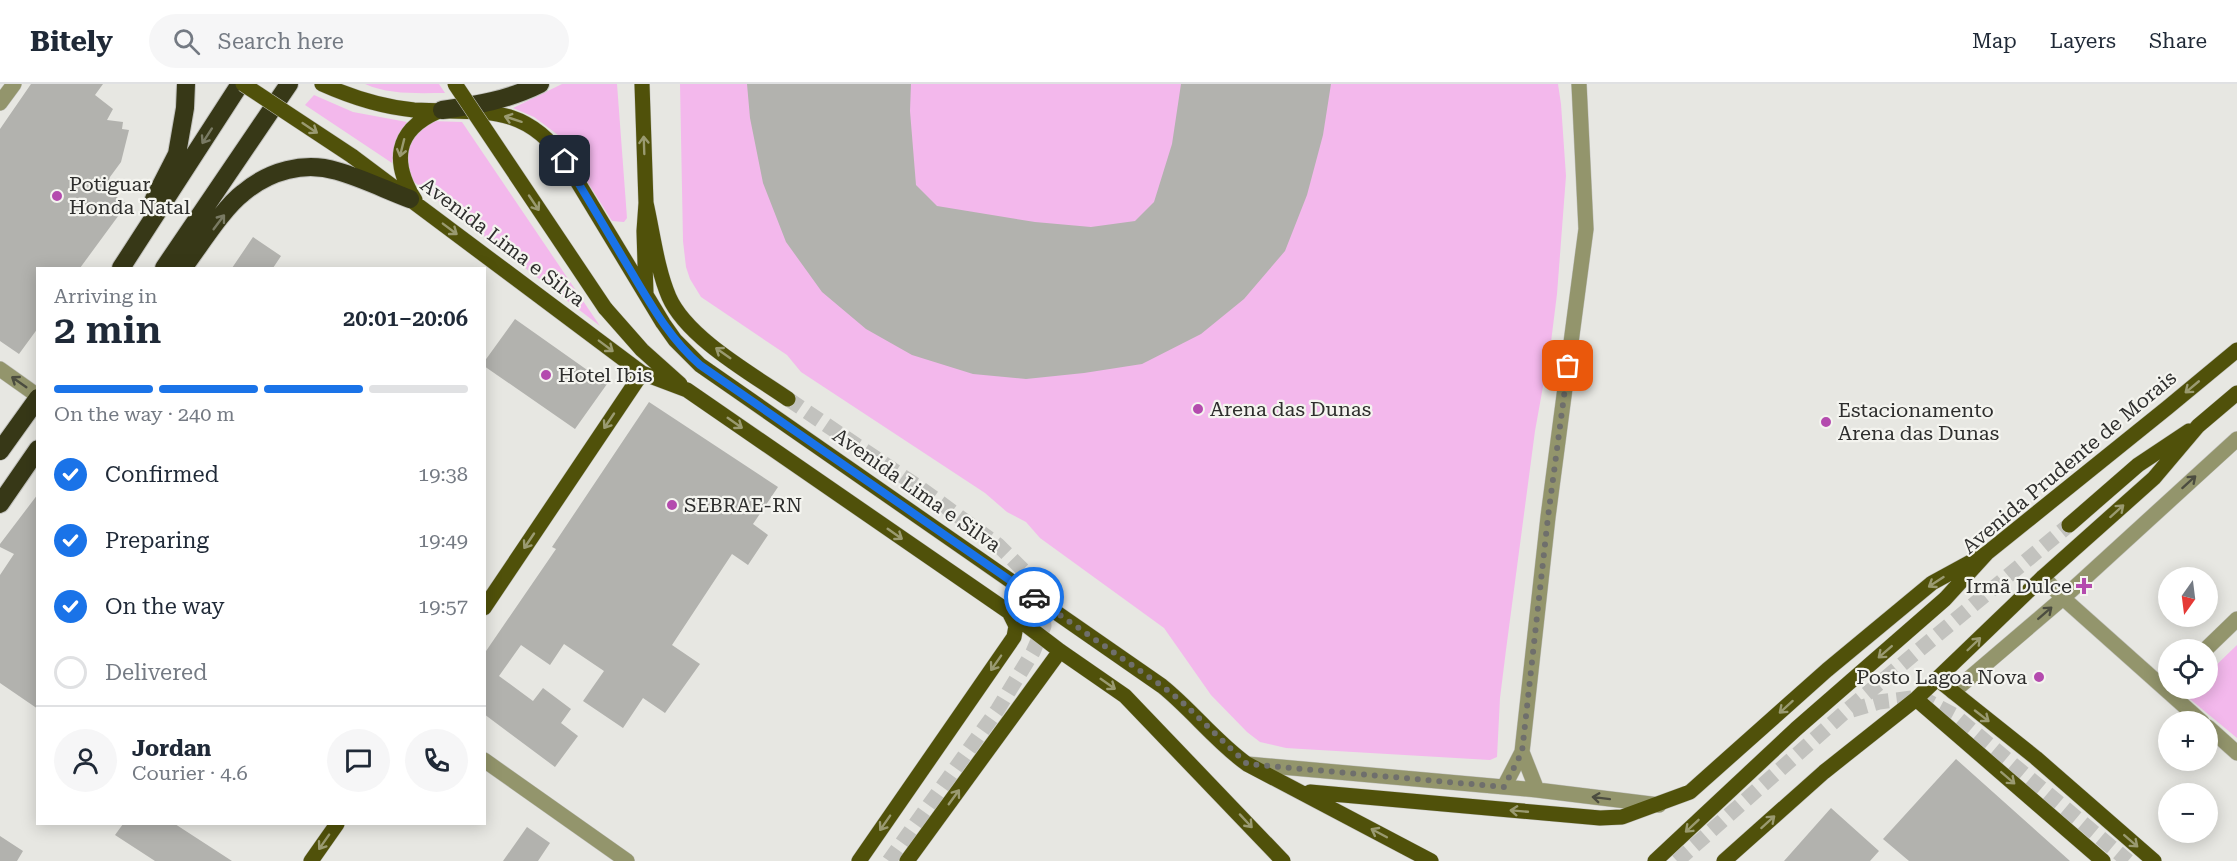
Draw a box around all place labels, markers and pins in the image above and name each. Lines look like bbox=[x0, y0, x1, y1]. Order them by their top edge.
pin bbox=[539, 135, 590, 186]
place label: Potiguar Honda Natal bbox=[69, 172, 190, 219]
marker: Potiguar Honda Natal bbox=[50, 189, 64, 203]
pin bbox=[1542, 340, 1593, 391]
place label: Hotel Ibis bbox=[558, 363, 652, 387]
marker: Hotel Ibis bbox=[539, 368, 553, 382]
place label: Arena das Dunas bbox=[1210, 397, 1371, 421]
place label: Estacionamento Arena das Dunas bbox=[1838, 398, 1999, 445]
marker: Arena das Dunas bbox=[1191, 402, 1205, 416]
marker: Estacionamento Arena das Dunas bbox=[1819, 415, 1833, 429]
place label: SEBRAE-RN bbox=[684, 493, 802, 517]
marker: SEBRAE-RN bbox=[665, 498, 679, 512]
place label: Irmã Dulce bbox=[1966, 574, 2072, 598]
marker: Irmã Dulce bbox=[2077, 579, 2091, 593]
place label: Posto Lagoa Nova bbox=[1856, 665, 2027, 689]
marker: Posto Lagoa Nova bbox=[2032, 670, 2046, 684]

